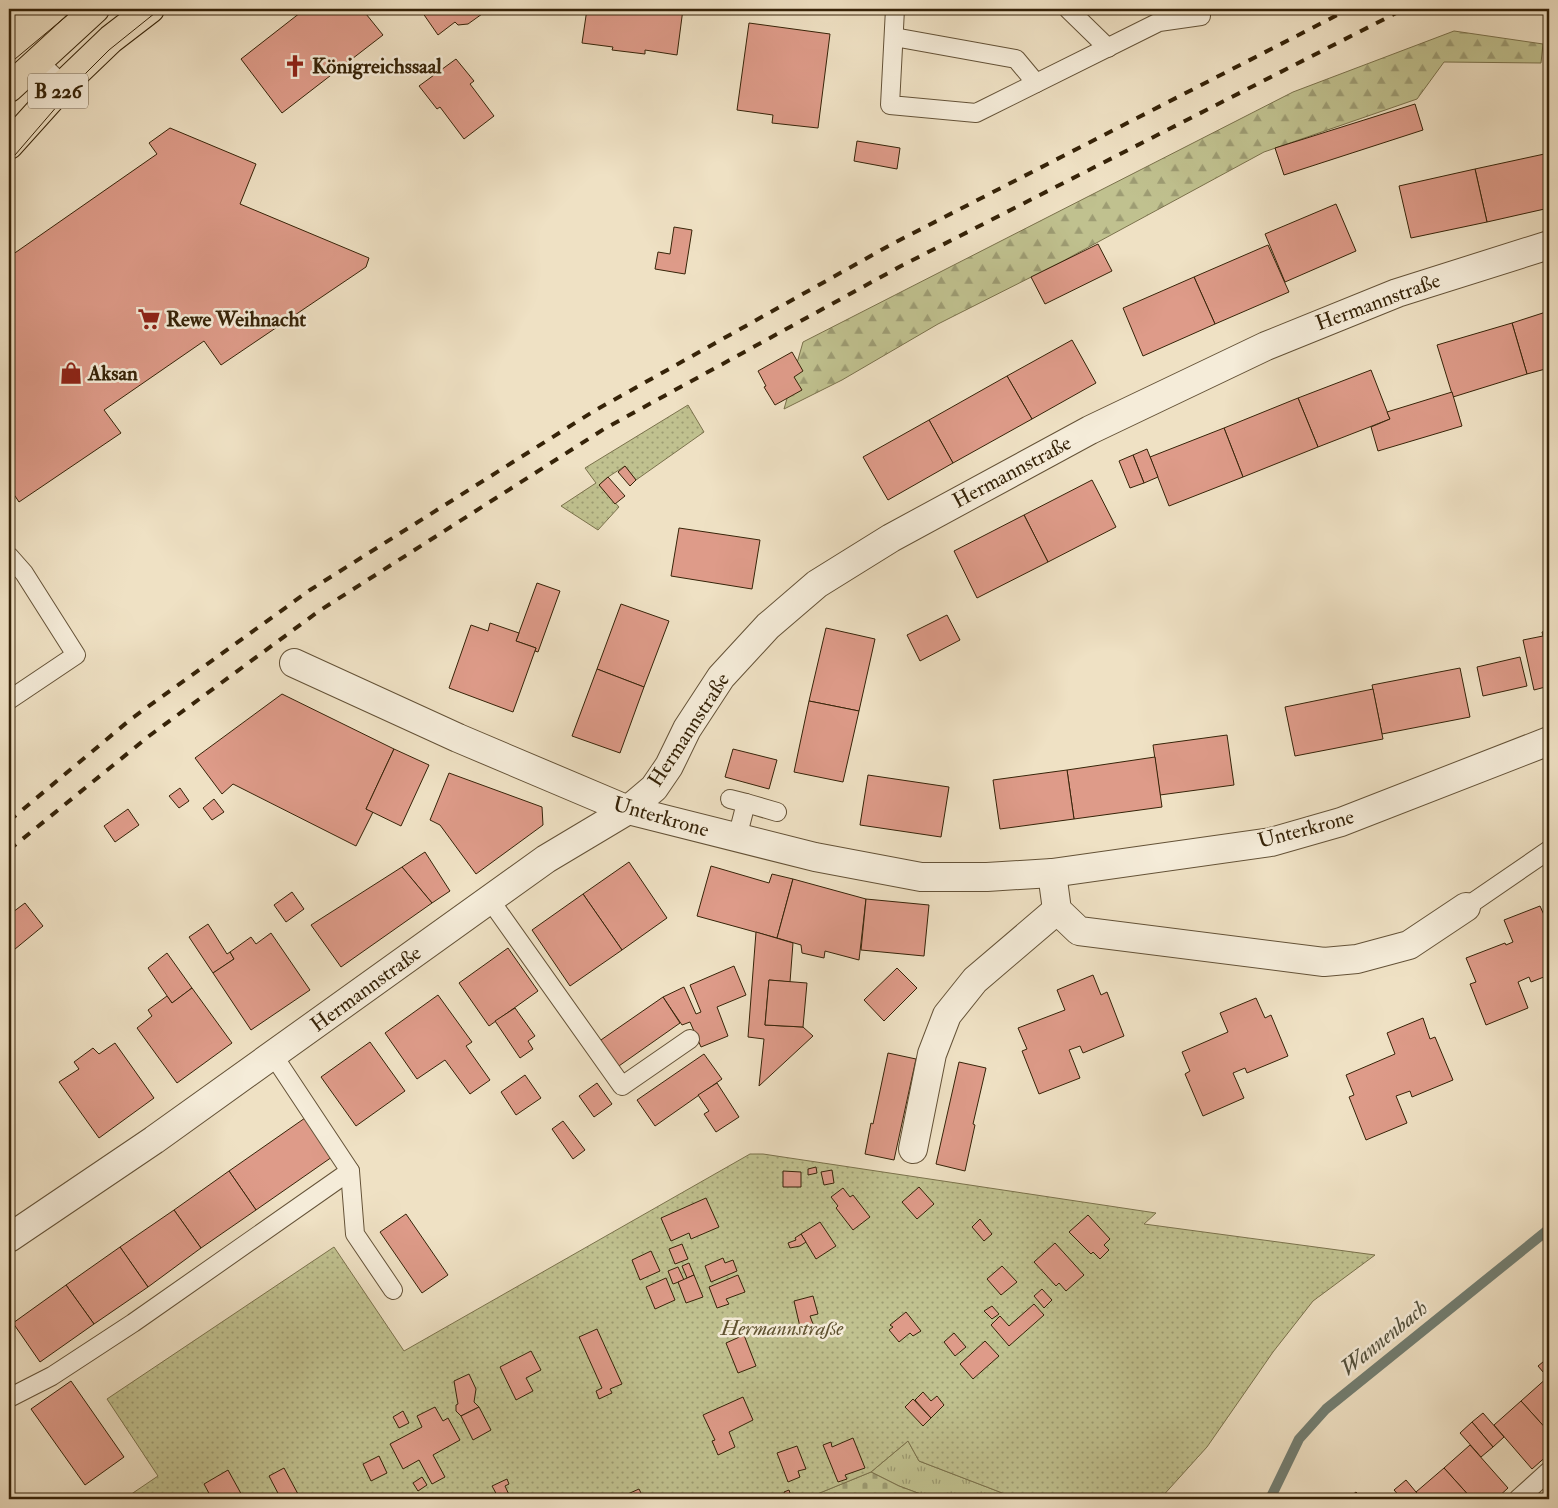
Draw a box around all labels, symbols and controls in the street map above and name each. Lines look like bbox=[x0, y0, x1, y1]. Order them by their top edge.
church icon: Königreichssaal bbox=[282, 53, 308, 79]
place label: Königreichssaal bbox=[312, 53, 442, 80]
road number: B 226 bbox=[28, 74, 88, 108]
street label: Hermannstraße bbox=[1312, 267, 1444, 337]
supermarket icon: Rewe Weihnacht bbox=[136, 306, 162, 332]
place label: Rewe Weihnacht bbox=[166, 306, 306, 333]
shop icon: Aksan bbox=[58, 360, 84, 386]
place label: Aksan bbox=[87, 360, 138, 387]
street label: Hermannstraße bbox=[948, 429, 1076, 515]
street label: Hermannstraße bbox=[642, 668, 736, 792]
street label: Unterkrone bbox=[610, 790, 712, 844]
street label: Unterkrone bbox=[1255, 803, 1357, 855]
street label: Hermannstraße bbox=[305, 940, 427, 1038]
water label: Wannenbach bbox=[1334, 1294, 1434, 1382]
park label: Hermannstraße bbox=[720, 1315, 844, 1342]

